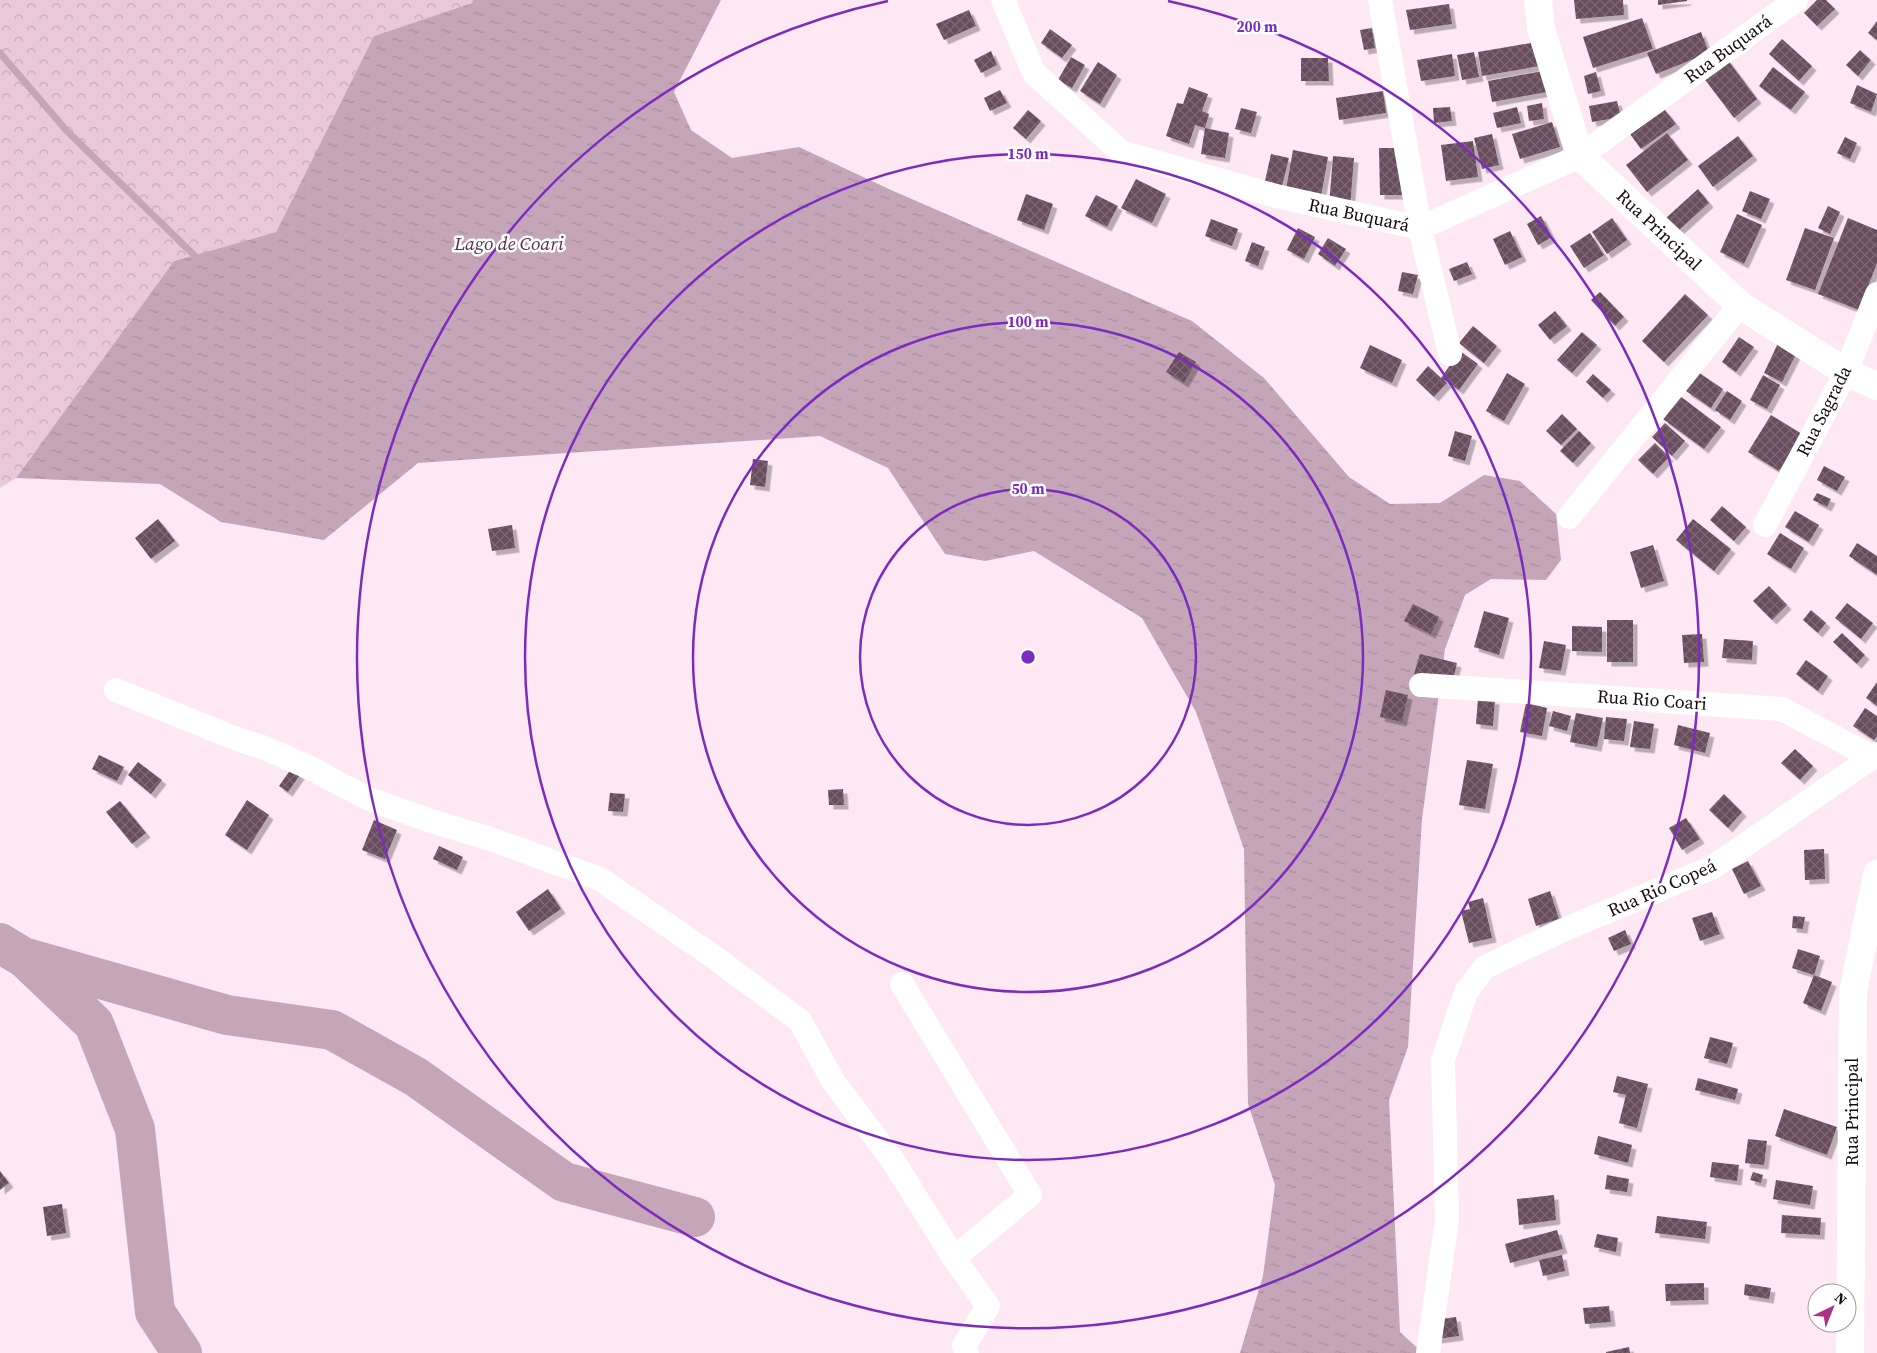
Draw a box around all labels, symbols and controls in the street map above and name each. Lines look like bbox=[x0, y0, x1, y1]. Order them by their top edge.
street label: Rua Buquará bbox=[1679, 8, 1777, 89]
text: 200 m bbox=[1236, 16, 1278, 37]
text: 150 m bbox=[1007, 143, 1049, 164]
street label: Rua Principal bbox=[1611, 183, 1708, 276]
street label: Rua Buquará bbox=[1306, 192, 1413, 238]
water label: Lago de Coari bbox=[453, 230, 564, 256]
text: 100 m bbox=[1007, 311, 1049, 332]
street label: Rua Sagrada bbox=[1790, 360, 1857, 460]
text: 50 m bbox=[1011, 478, 1045, 499]
centre of rings bbox=[1019, 648, 1037, 666]
street label: Rua Rio Coari bbox=[1596, 683, 1708, 716]
street label: Rua Rio Copeá bbox=[1604, 852, 1721, 923]
street label: Rua Principal bbox=[1839, 1058, 1864, 1166]
north arrow bbox=[1807, 1283, 1857, 1333]
text: N bbox=[1830, 1288, 1851, 1309]

